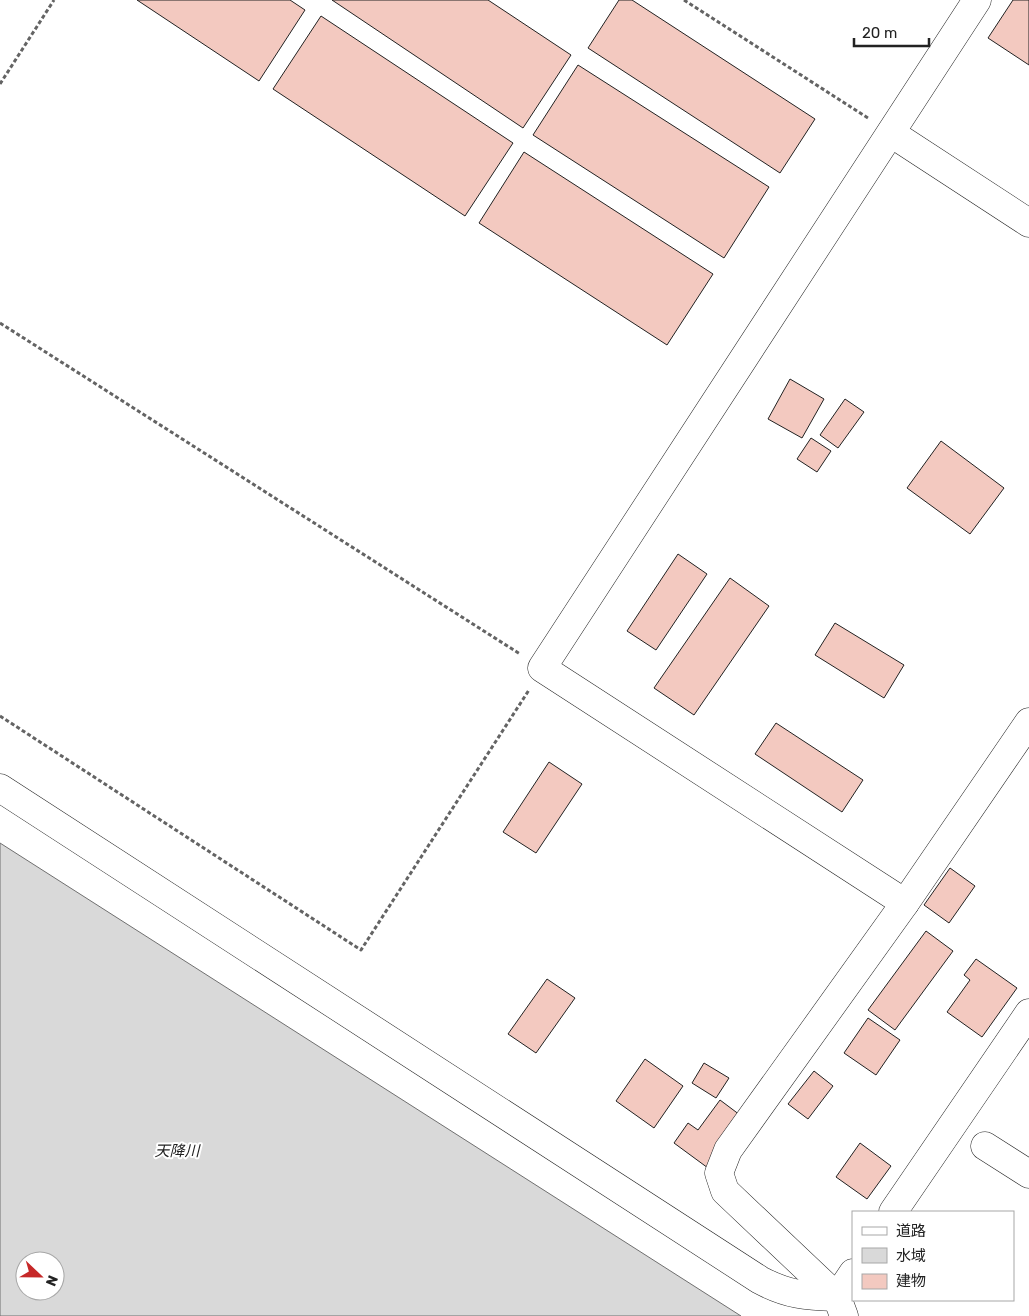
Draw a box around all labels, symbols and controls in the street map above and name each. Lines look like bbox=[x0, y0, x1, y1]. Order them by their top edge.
scale bar bbox=[854, 15, 929, 47]
text: 20 m bbox=[862, 24, 897, 42]
water label: 天降川 bbox=[154, 1142, 201, 1160]
legend bbox=[852, 1211, 1014, 1301]
text: 道路 bbox=[896, 1222, 926, 1240]
text: 水域 bbox=[896, 1247, 926, 1265]
north arrow bbox=[15, 1251, 65, 1301]
text: 建物 bbox=[896, 1272, 926, 1290]
text: N bbox=[42, 1273, 61, 1289]

